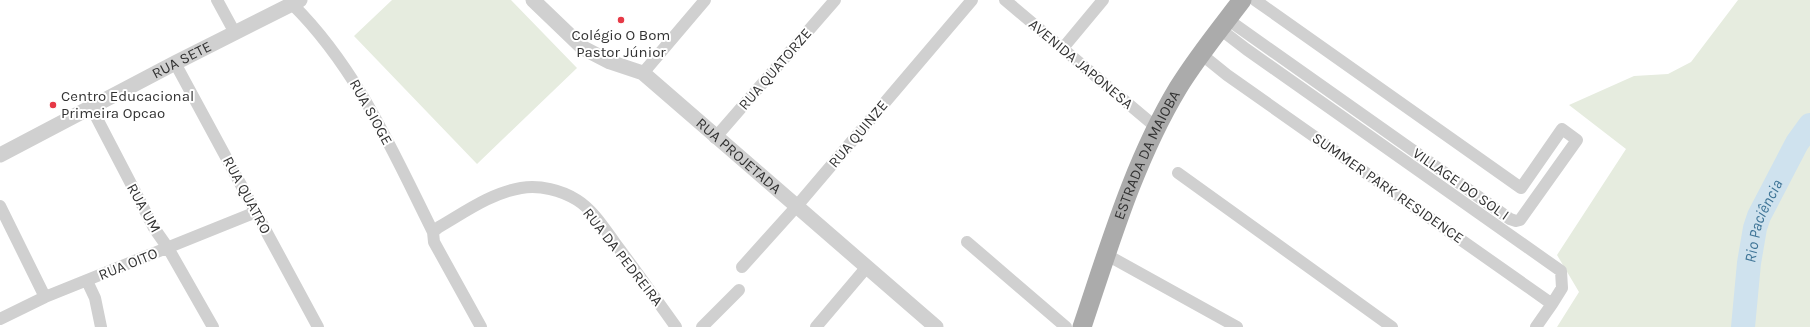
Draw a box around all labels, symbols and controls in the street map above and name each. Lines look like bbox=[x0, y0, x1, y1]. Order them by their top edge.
marker: Colégio O Bom Pastor Júnior bbox=[616, 15, 626, 25]
street label: AVENIDA JAPONESA bbox=[1025, 15, 1137, 113]
street label: RUA QUATORZE bbox=[735, 24, 815, 114]
place label: Colégio O Bom Pastor Júnior bbox=[572, 26, 670, 61]
street label: RUA SETE bbox=[149, 37, 214, 83]
street label: RUA SIOGE bbox=[346, 76, 396, 148]
place label: Centro Educacional Primeira Opcao bbox=[61, 87, 194, 122]
street label: ESTRADA DA MAIOBA bbox=[1110, 87, 1184, 222]
street label: RUA QUINZE bbox=[825, 97, 891, 171]
marker: Centro Educacional Primeira Opcao bbox=[48, 100, 58, 110]
street label: RUA PROJETADA bbox=[692, 114, 785, 198]
street label: SUMMER PARK RESIDENCE bbox=[1309, 129, 1467, 247]
street label: VILLAGE DO SOL I bbox=[1409, 144, 1513, 224]
street label: RUA QUATRO bbox=[219, 153, 275, 237]
water label: Rio Paciência bbox=[1740, 176, 1786, 264]
street label: RUA UM bbox=[123, 180, 165, 236]
street label: RUA DA PEDREIRA bbox=[579, 204, 667, 310]
street label: RUA OITO bbox=[96, 244, 160, 284]

